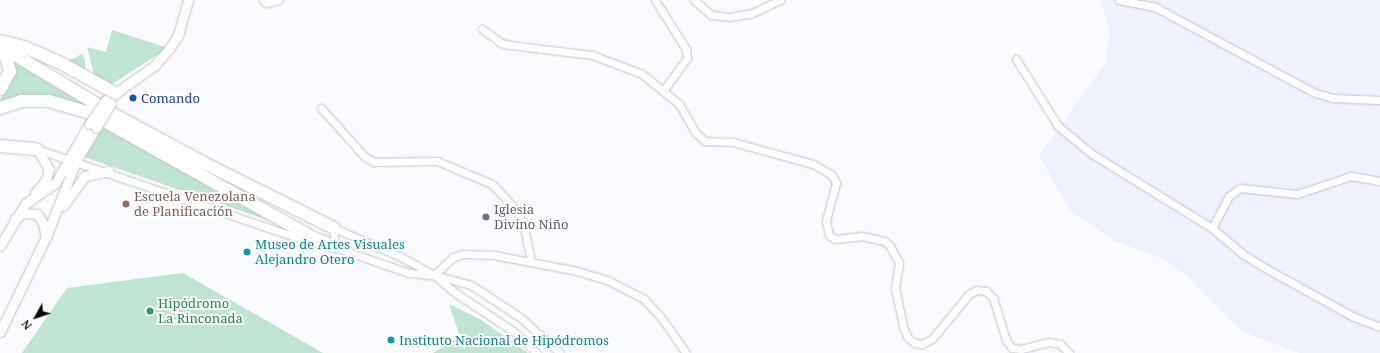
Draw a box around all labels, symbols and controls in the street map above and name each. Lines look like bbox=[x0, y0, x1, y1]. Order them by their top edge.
place label: Comando bbox=[141, 90, 200, 106]
marker: Comando bbox=[128, 93, 138, 103]
place label: Escuela Venezolana de Planificación bbox=[134, 189, 256, 220]
marker: Escuela Venezolana de Planificación bbox=[121, 199, 131, 209]
place label: Iglesia Divino Niño bbox=[494, 202, 569, 233]
marker: Iglesia Divino Niño bbox=[481, 212, 491, 222]
place label: Museo de Artes Visuales Alejandro Otero bbox=[255, 237, 405, 268]
marker: Museo de Artes Visuales Alejandro Otero bbox=[242, 247, 252, 257]
place label: Hipódromo La Rinconada bbox=[158, 296, 243, 327]
north arrow bbox=[16, 297, 56, 337]
marker: Hipódromo La Rinconada bbox=[145, 306, 155, 316]
text: N bbox=[18, 317, 35, 333]
place label: Instituto Nacional de Hipódromos bbox=[399, 332, 609, 348]
marker: Instituto Nacional de Hipódromos bbox=[386, 335, 396, 345]

